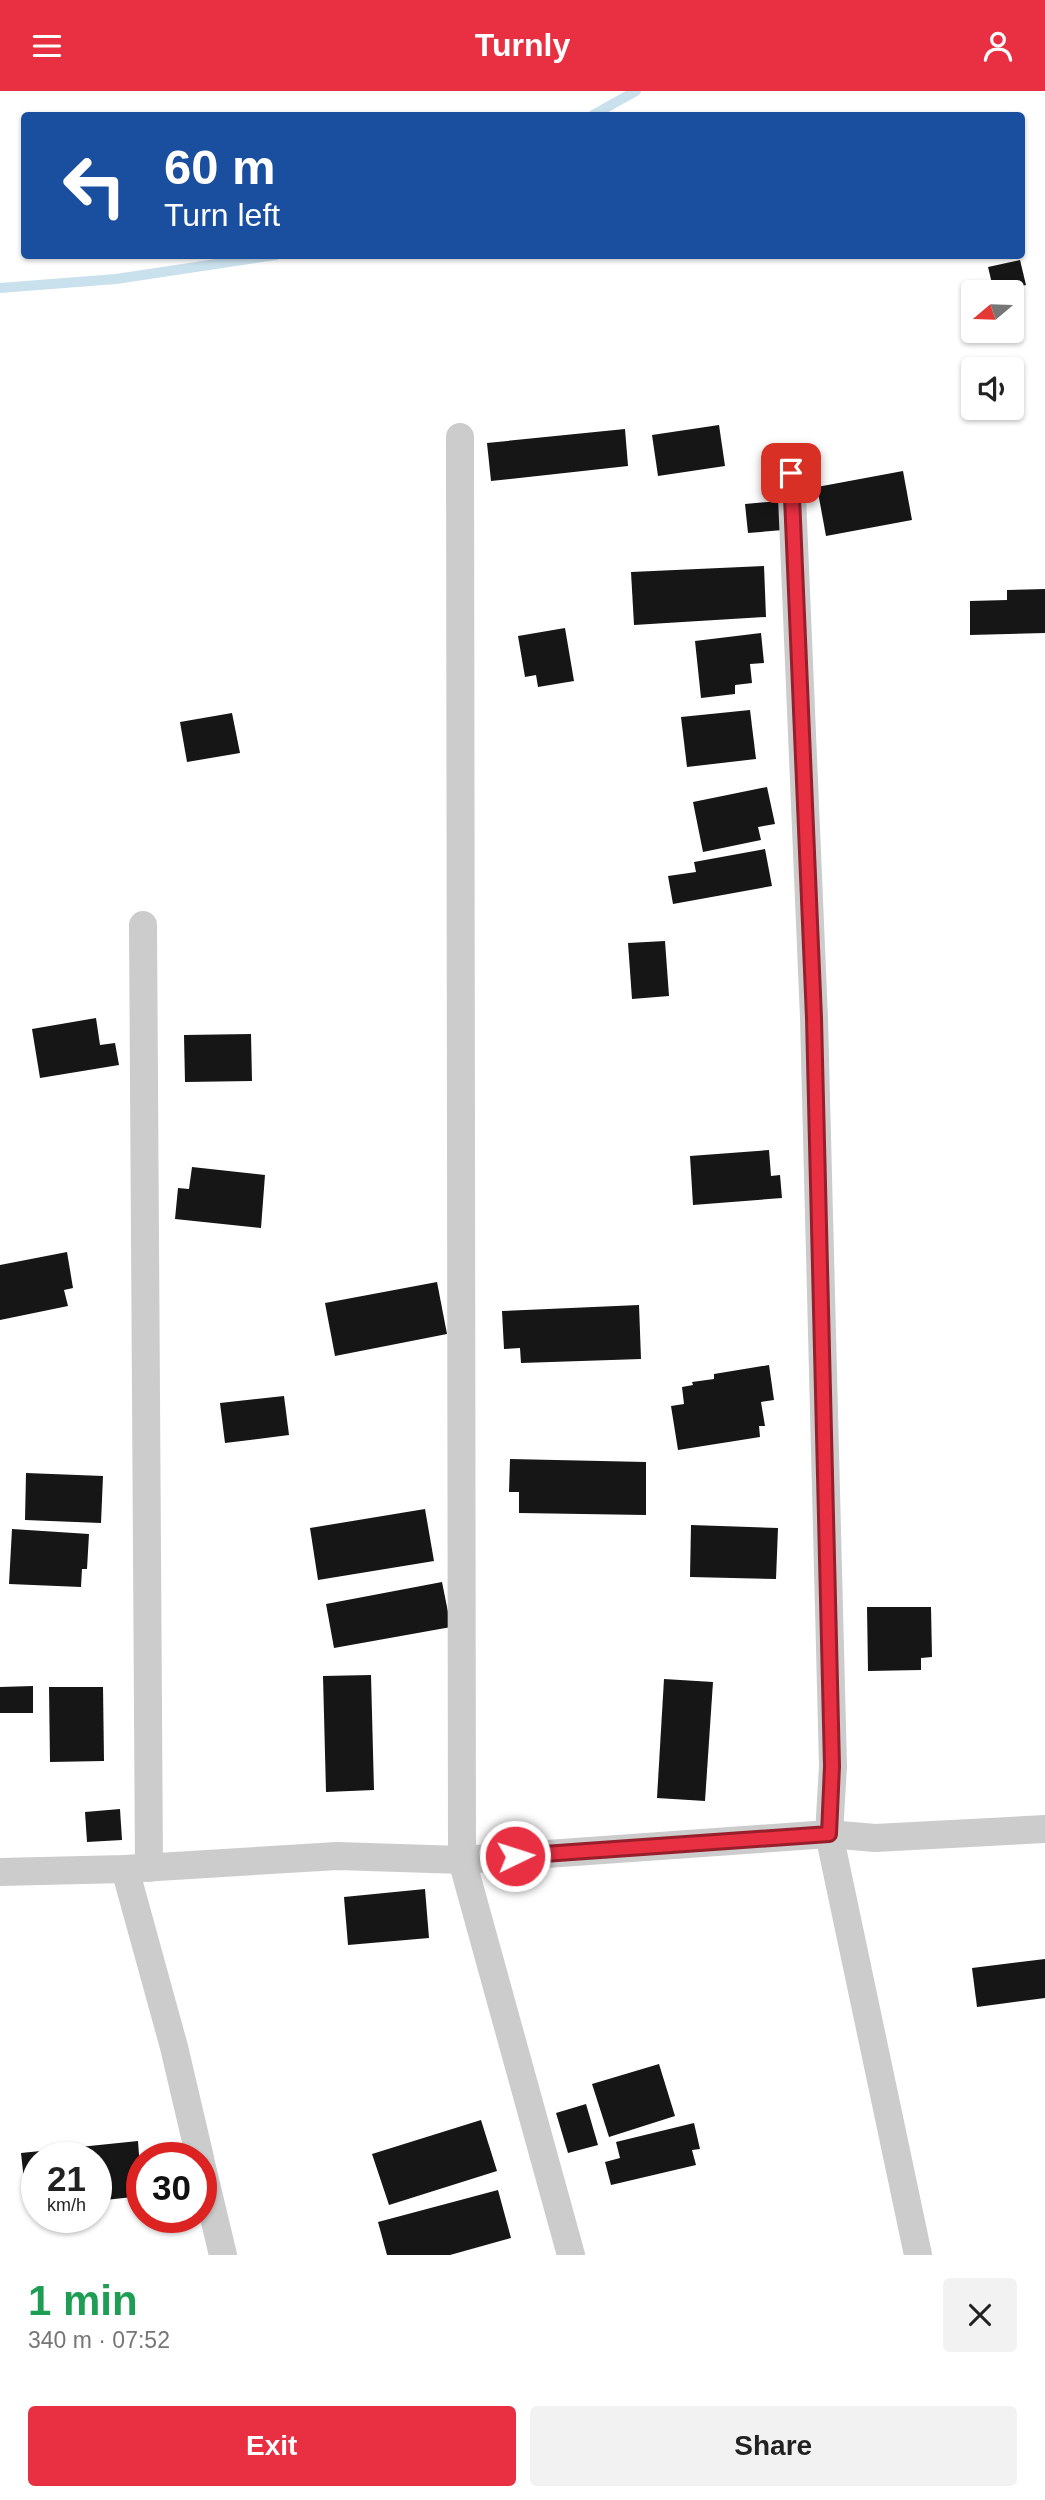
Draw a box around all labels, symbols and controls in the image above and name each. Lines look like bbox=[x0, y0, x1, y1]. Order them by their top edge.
icon: menu bbox=[28, 27, 66, 65]
text: Turnly bbox=[475, 27, 570, 63]
icon: person bbox=[979, 27, 1017, 65]
icon: left bbox=[49, 140, 140, 231]
text: 60 m bbox=[164, 140, 276, 194]
text: Turn left bbox=[164, 197, 280, 233]
north arrow bbox=[961, 280, 1024, 343]
map controls bbox=[961, 280, 1024, 420]
button: sound bbox=[961, 357, 1024, 420]
pin bbox=[761, 443, 821, 503]
icon: arrive bbox=[772, 454, 810, 492]
position arrow bbox=[478, 1819, 552, 1893]
speed limit sign: 30 bbox=[126, 2142, 217, 2233]
text: 21 bbox=[47, 2159, 86, 2198]
text: km/h bbox=[47, 2195, 86, 2215]
text: 1 min bbox=[28, 2277, 138, 2324]
button: close bbox=[943, 2278, 1017, 2352]
text: 340 m · 07:52 bbox=[28, 2327, 170, 2353]
button: Exit bbox=[28, 2406, 516, 2486]
button: Share bbox=[530, 2406, 1017, 2486]

